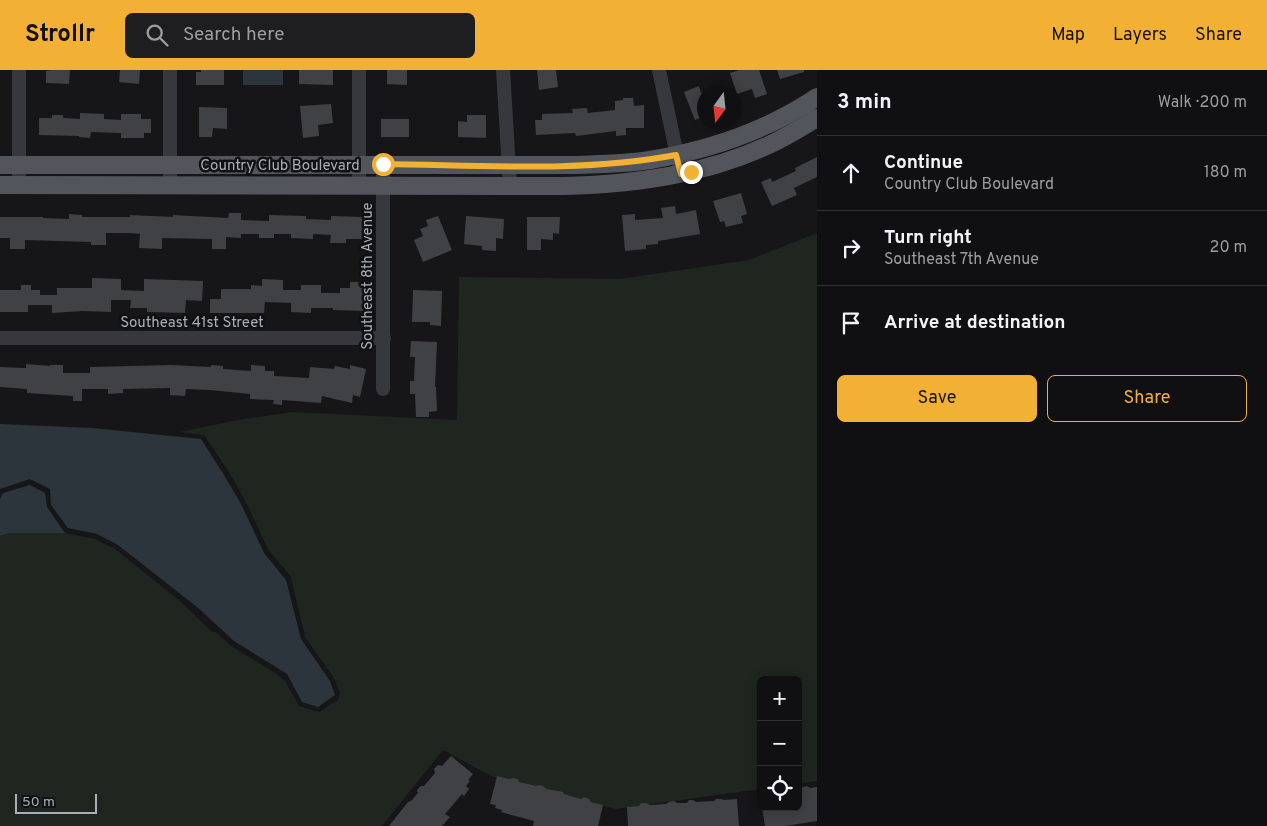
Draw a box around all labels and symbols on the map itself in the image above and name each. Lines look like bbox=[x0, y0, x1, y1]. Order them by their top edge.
north arrow bbox=[697, 85, 742, 130]
route start bbox=[372, 153, 395, 176]
street label: Country Club Boulevard bbox=[200, 157, 360, 176]
route end bbox=[680, 161, 703, 184]
street label: Southeast 8th Avenue bbox=[359, 202, 378, 350]
street label: Southeast 41st Street bbox=[120, 314, 264, 333]
scale bar bbox=[15, 791, 98, 814]

